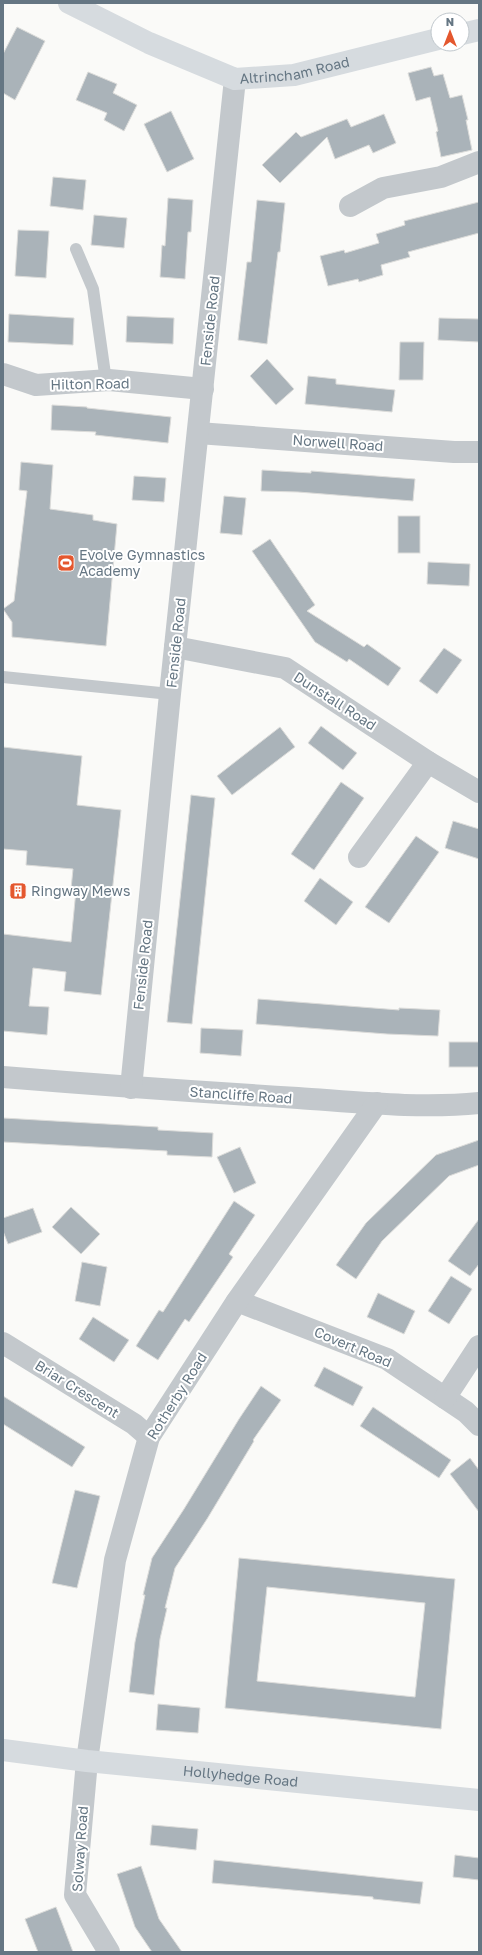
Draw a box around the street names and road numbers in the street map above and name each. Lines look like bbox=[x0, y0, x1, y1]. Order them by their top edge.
street label: Altrincham Road bbox=[239, 52, 351, 87]
street label: Fenside Road bbox=[196, 275, 223, 367]
street label: Hilton Road bbox=[50, 374, 130, 393]
street label: Norwell Road bbox=[292, 431, 384, 454]
street label: Fenside Road bbox=[162, 597, 189, 689]
street label: Dunstall Road bbox=[291, 668, 380, 733]
street label: Fenside Road bbox=[129, 919, 156, 1011]
street label: Stancliffe Road bbox=[189, 1082, 293, 1107]
street label: Covert Road bbox=[312, 1323, 394, 1370]
street label: Rotherby Road bbox=[143, 1349, 210, 1442]
street label: Briar Crescent bbox=[32, 1356, 122, 1421]
street label: Hollyhedge Road bbox=[182, 1762, 299, 1790]
street label: Solway Road bbox=[68, 1805, 91, 1892]

